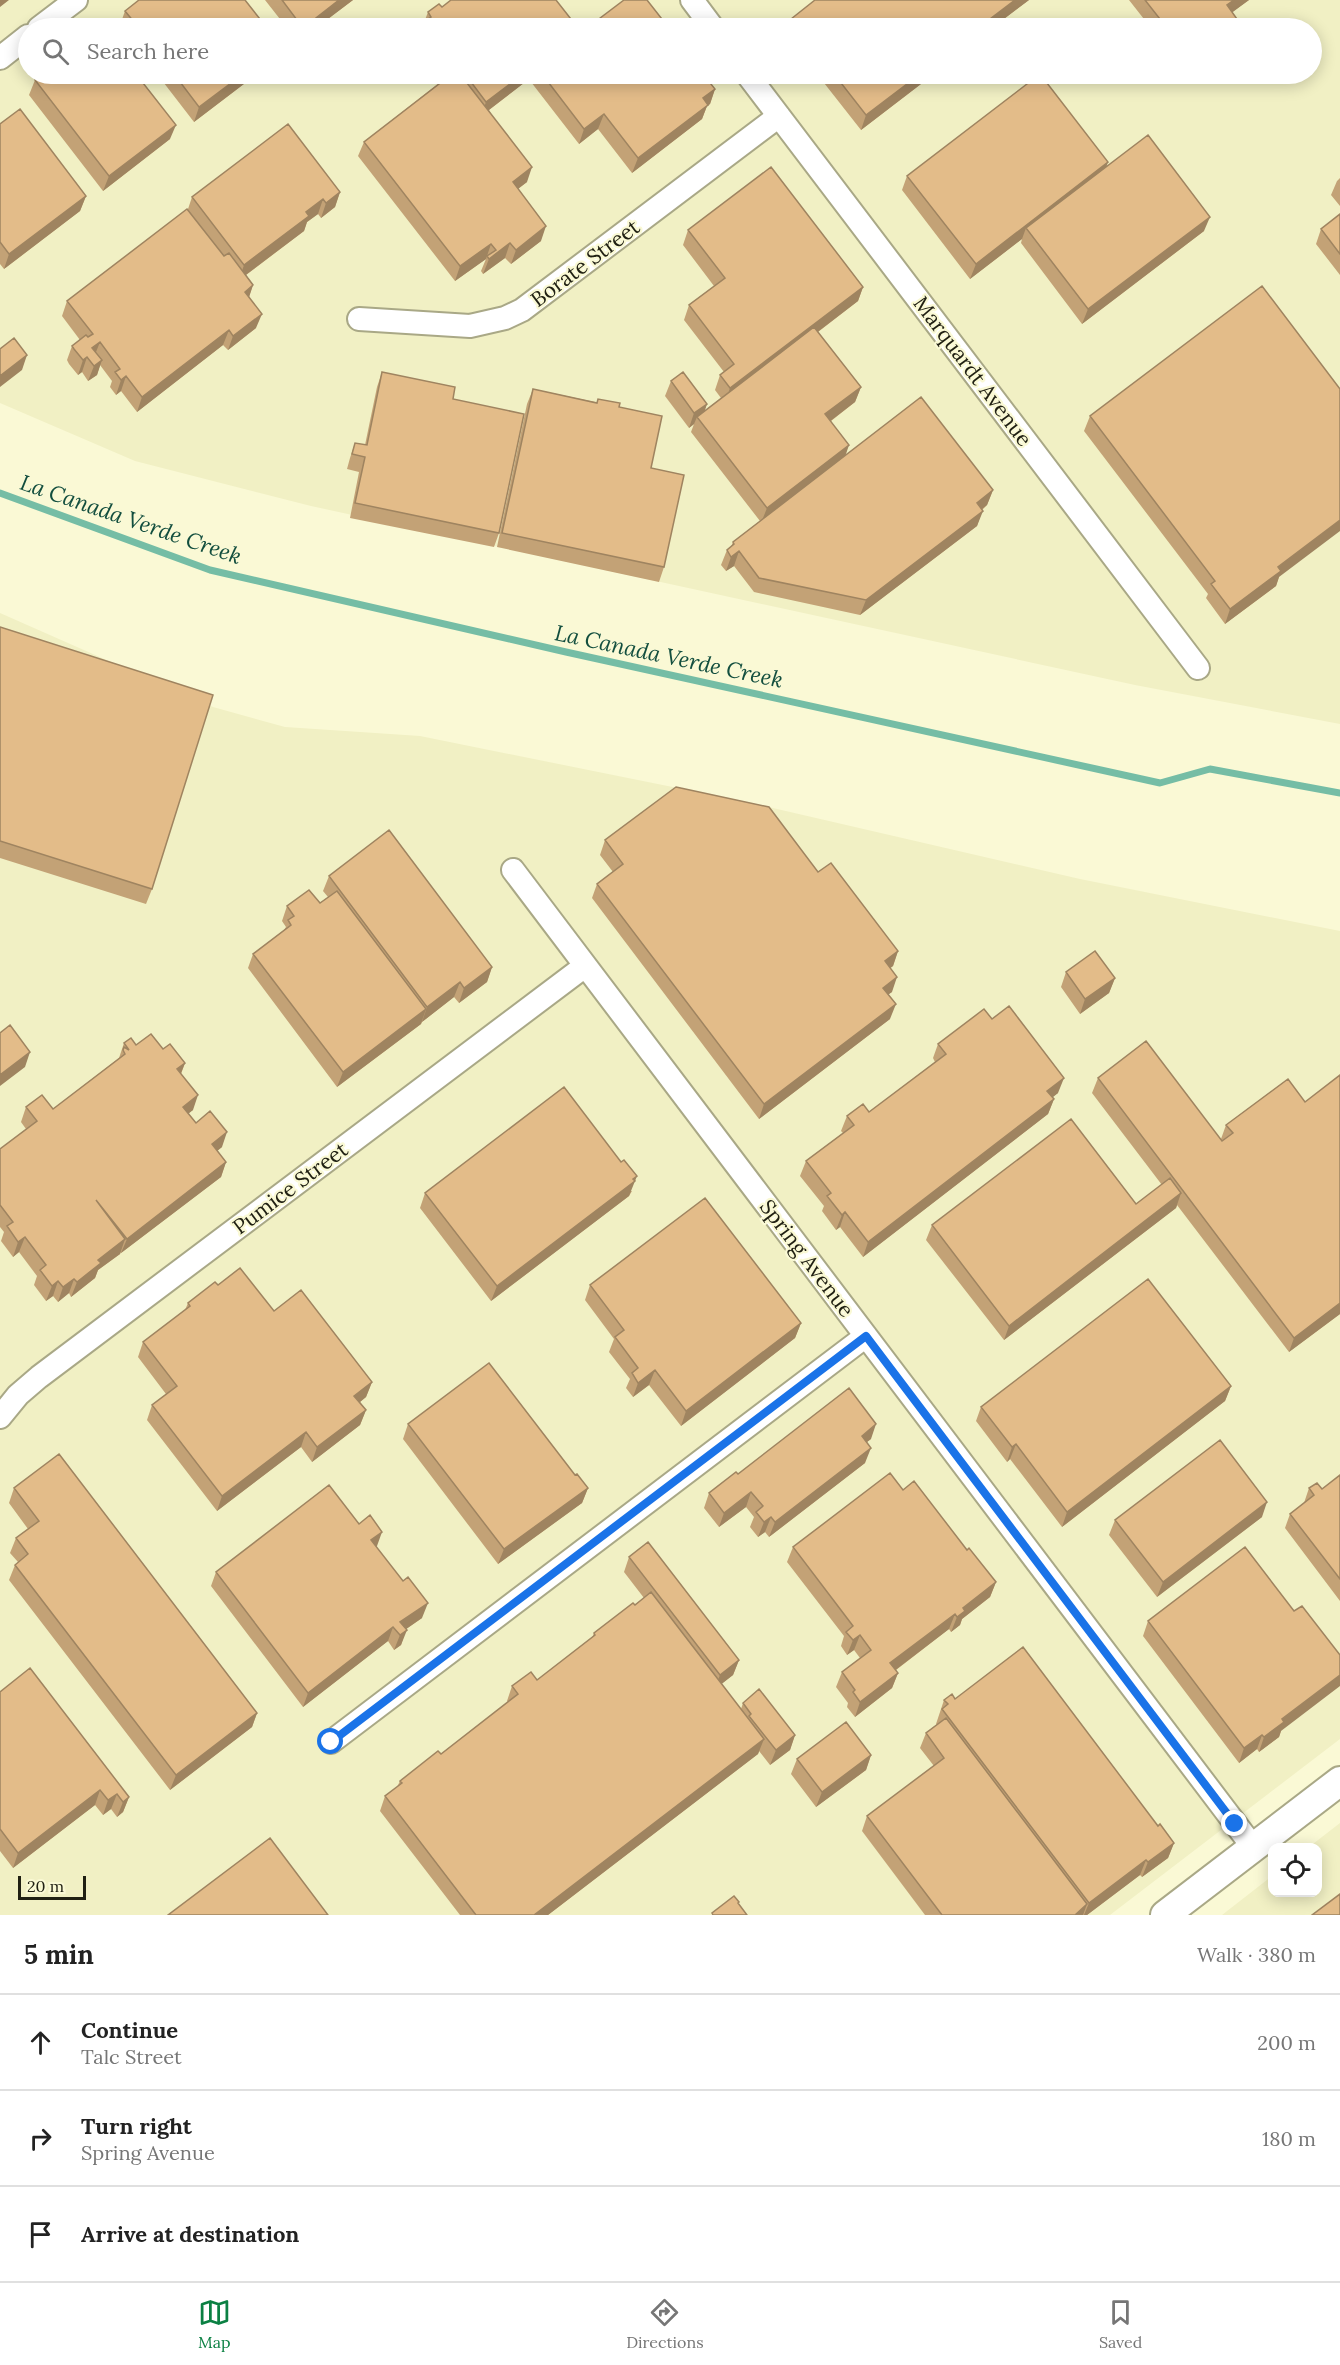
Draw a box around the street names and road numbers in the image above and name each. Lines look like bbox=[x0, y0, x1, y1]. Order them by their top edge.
street label: Borate Street bbox=[525, 213, 646, 313]
street label: Marquardt Avenue bbox=[908, 291, 1038, 451]
street label: Pumice Street bbox=[227, 1135, 354, 1240]
street label: Spring Avenue bbox=[754, 1194, 860, 1322]

